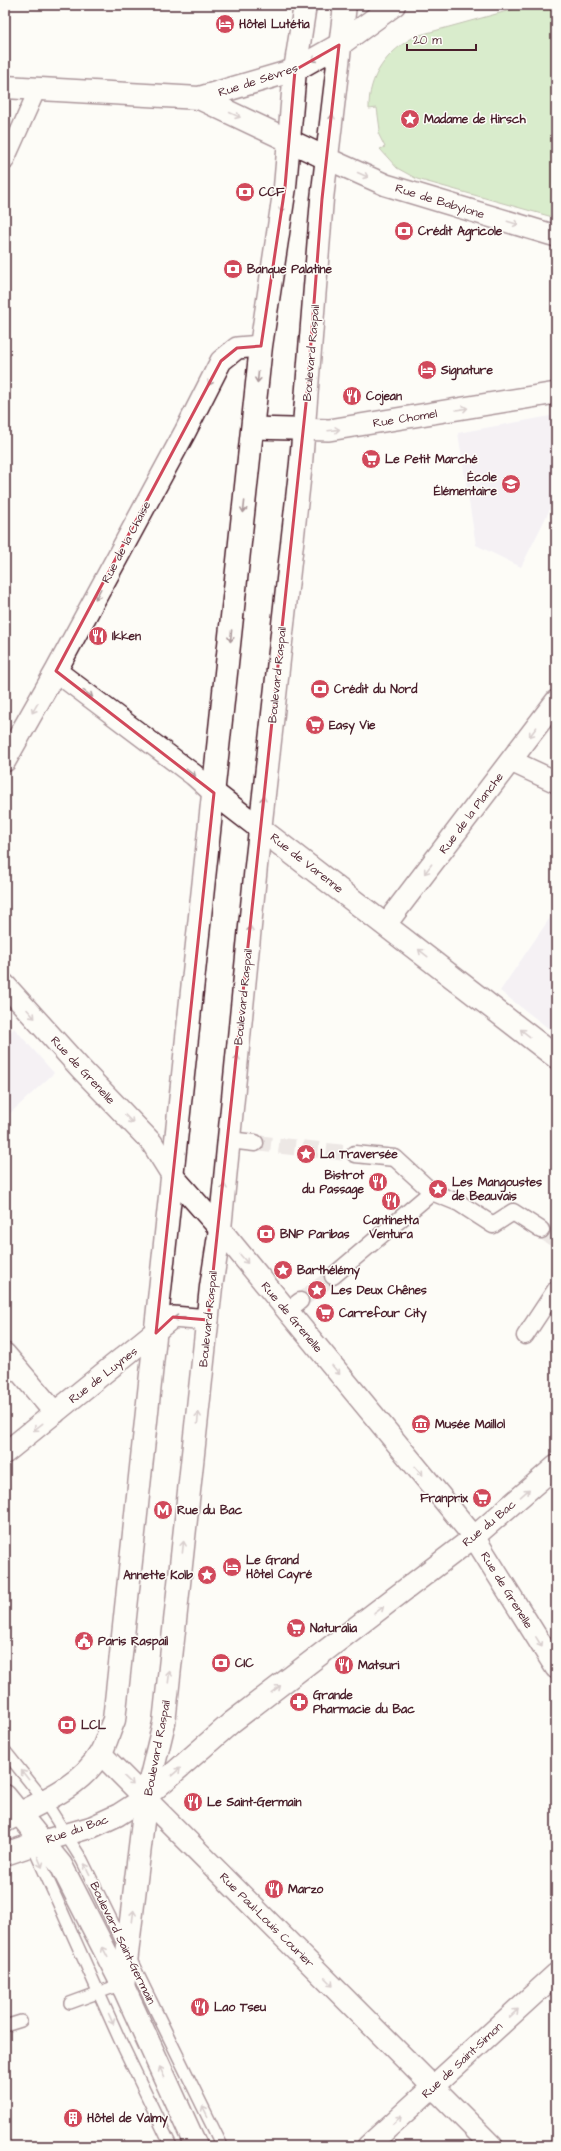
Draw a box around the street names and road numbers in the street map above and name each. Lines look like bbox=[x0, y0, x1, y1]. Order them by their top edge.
street label: Rue de Sèvres bbox=[216, 60, 300, 101]
street label: Rue de Babylone bbox=[393, 180, 487, 224]
street label: Boulevard Raspail bbox=[299, 304, 324, 402]
street label: Rue Chomel bbox=[372, 405, 439, 432]
street label: Rue de la Chaise bbox=[98, 498, 156, 586]
street label: Boulevard Raspail bbox=[264, 626, 291, 724]
street label: Rue de la Planche bbox=[435, 769, 508, 857]
street label: Rue de Varenne bbox=[267, 829, 347, 898]
street label: Boulevard Raspail bbox=[230, 948, 257, 1046]
street label: Rue de Grenelle bbox=[47, 1033, 119, 1109]
street label: Boulevard Raspail bbox=[195, 1270, 222, 1368]
street label: Rue de Grenelle bbox=[257, 1278, 327, 1357]
street label: Rue de Luynes bbox=[65, 1343, 142, 1408]
street label: Rue du Bac bbox=[459, 1496, 520, 1551]
street label: Rue de Grenelle bbox=[476, 1549, 537, 1632]
street label: Boulevard Raspail bbox=[140, 1699, 175, 1797]
street label: Rue du Bac bbox=[44, 1811, 111, 1848]
street label: Rue Paul-Louis Courier bbox=[215, 1869, 318, 1972]
street label: Boulevard Saint-Germain bbox=[85, 1879, 160, 2007]
street label: Rue de Saint-Simon bbox=[418, 2018, 507, 2102]

